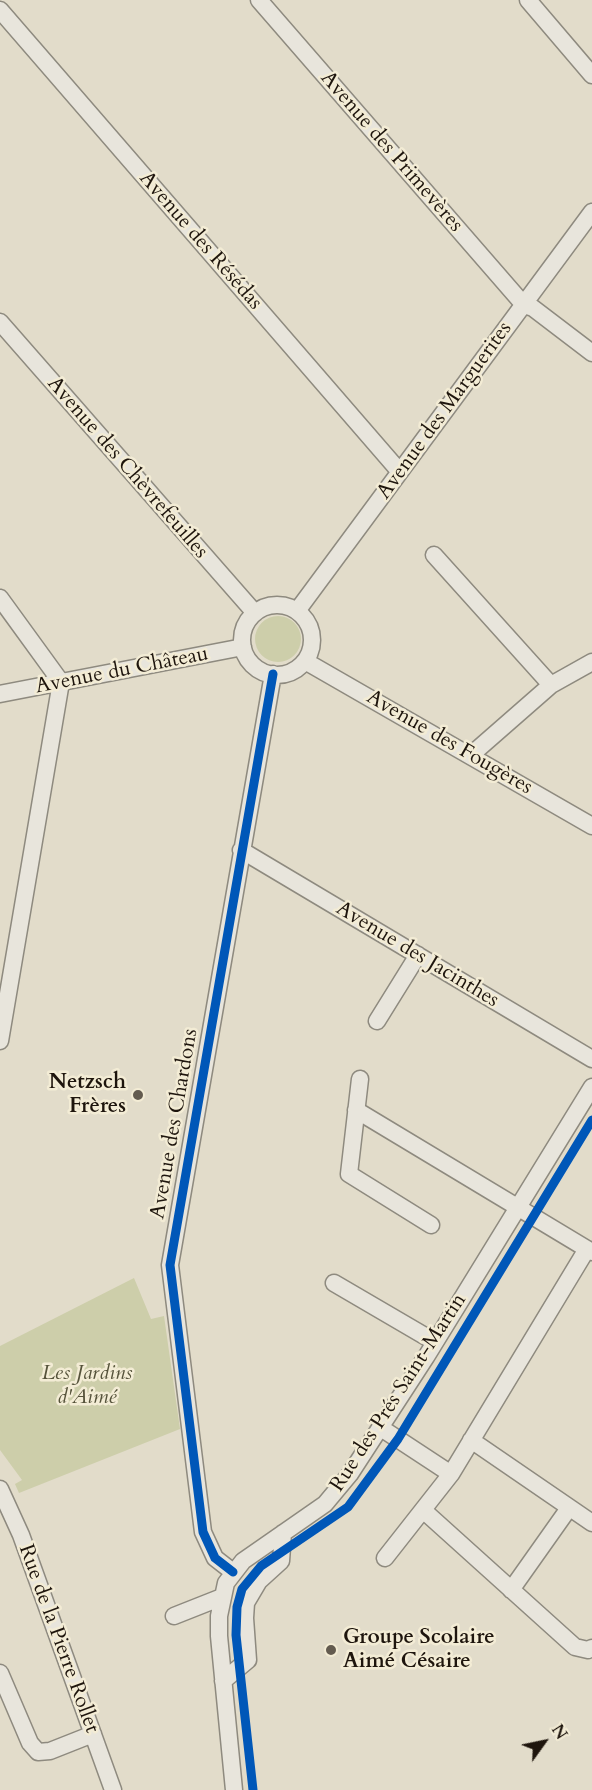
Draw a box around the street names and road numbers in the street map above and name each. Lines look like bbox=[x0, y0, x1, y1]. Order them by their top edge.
street label: Avenue des Primevères bbox=[314, 66, 468, 238]
street label: Avenue des Résédas bbox=[133, 167, 267, 315]
street label: Avenue des Marguerites bbox=[372, 317, 518, 505]
street label: Avenue des Chèvrefeuilles bbox=[41, 372, 213, 564]
street label: Avenue du Château bbox=[33, 642, 211, 700]
street label: Avenue des Fougères bbox=[362, 685, 536, 801]
street label: Avenue des Jacinthes bbox=[331, 896, 503, 1014]
street label: Avenue des Chardons bbox=[146, 1027, 204, 1221]
street label: Rue des Prés Saint-Martin bbox=[325, 1289, 473, 1497]
street label: Rue de la Pierre Rollet bbox=[12, 1541, 104, 1737]

